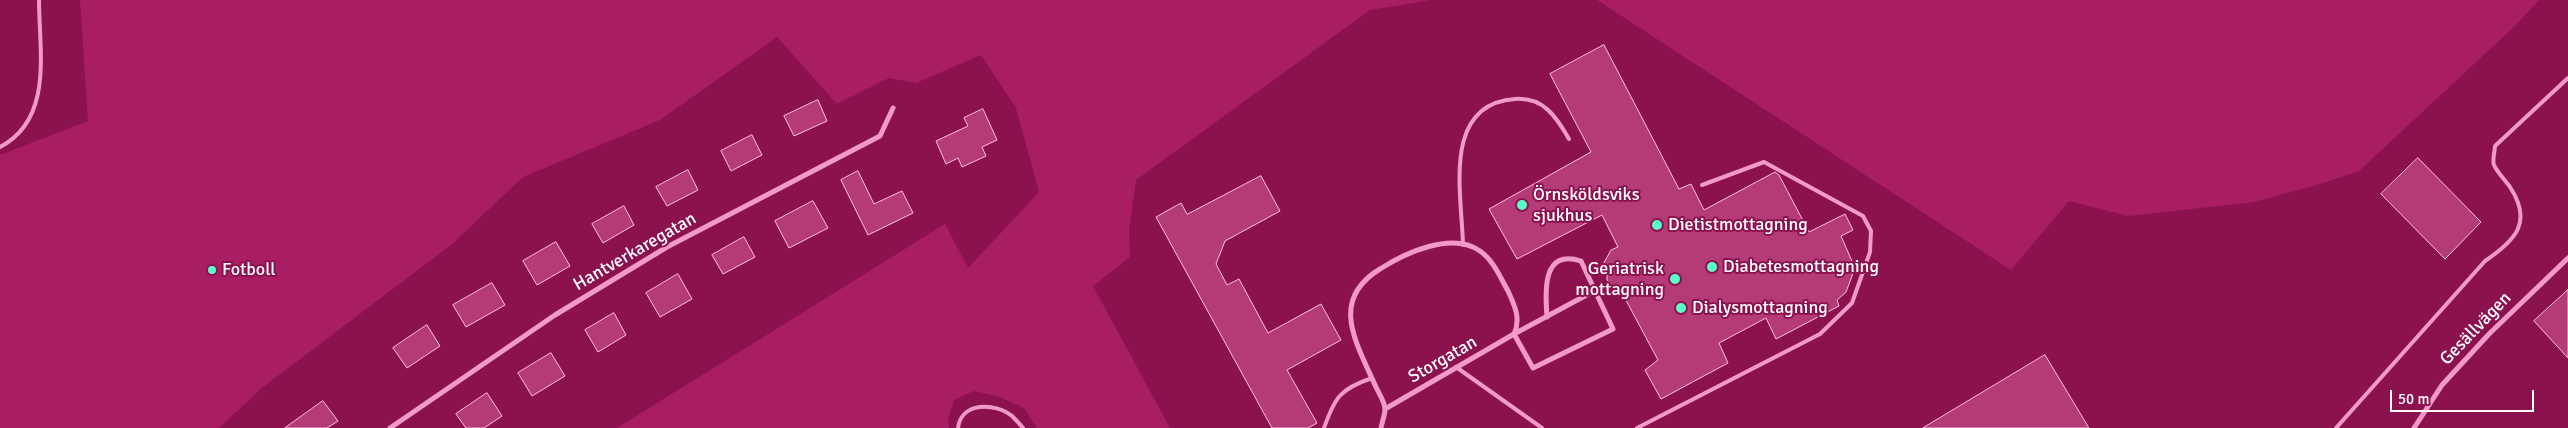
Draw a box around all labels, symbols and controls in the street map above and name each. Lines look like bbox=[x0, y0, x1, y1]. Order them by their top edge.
place label: Örnsköldsviks sjukhus bbox=[1533, 184, 1640, 226]
marker: Örnsköldsviks sjukhus bbox=[1515, 198, 1529, 212]
street label: Hantverkaregatan bbox=[570, 208, 700, 296]
place label: Dietistmottagning bbox=[1668, 214, 1808, 236]
marker: Dietistmottagning bbox=[1650, 218, 1664, 232]
place label: Diabetesmottagning bbox=[1723, 256, 1879, 278]
place label: Geriatrisk mottagning bbox=[1575, 258, 1664, 300]
place label: Fotboll bbox=[222, 259, 276, 281]
marker: Diabetesmottagning bbox=[1705, 260, 1719, 274]
marker: Fotboll bbox=[206, 264, 218, 276]
marker: Geriatrisk mottagning bbox=[1668, 272, 1682, 286]
street label: Gesällvägen bbox=[2436, 288, 2516, 370]
place label: Dialysmottagning bbox=[1692, 297, 1828, 319]
marker: Dialysmottagning bbox=[1674, 301, 1688, 315]
street label: Storgatan bbox=[1405, 332, 1481, 388]
scale bar bbox=[2393, 380, 2537, 412]
text: 50 m bbox=[2398, 390, 2429, 408]

